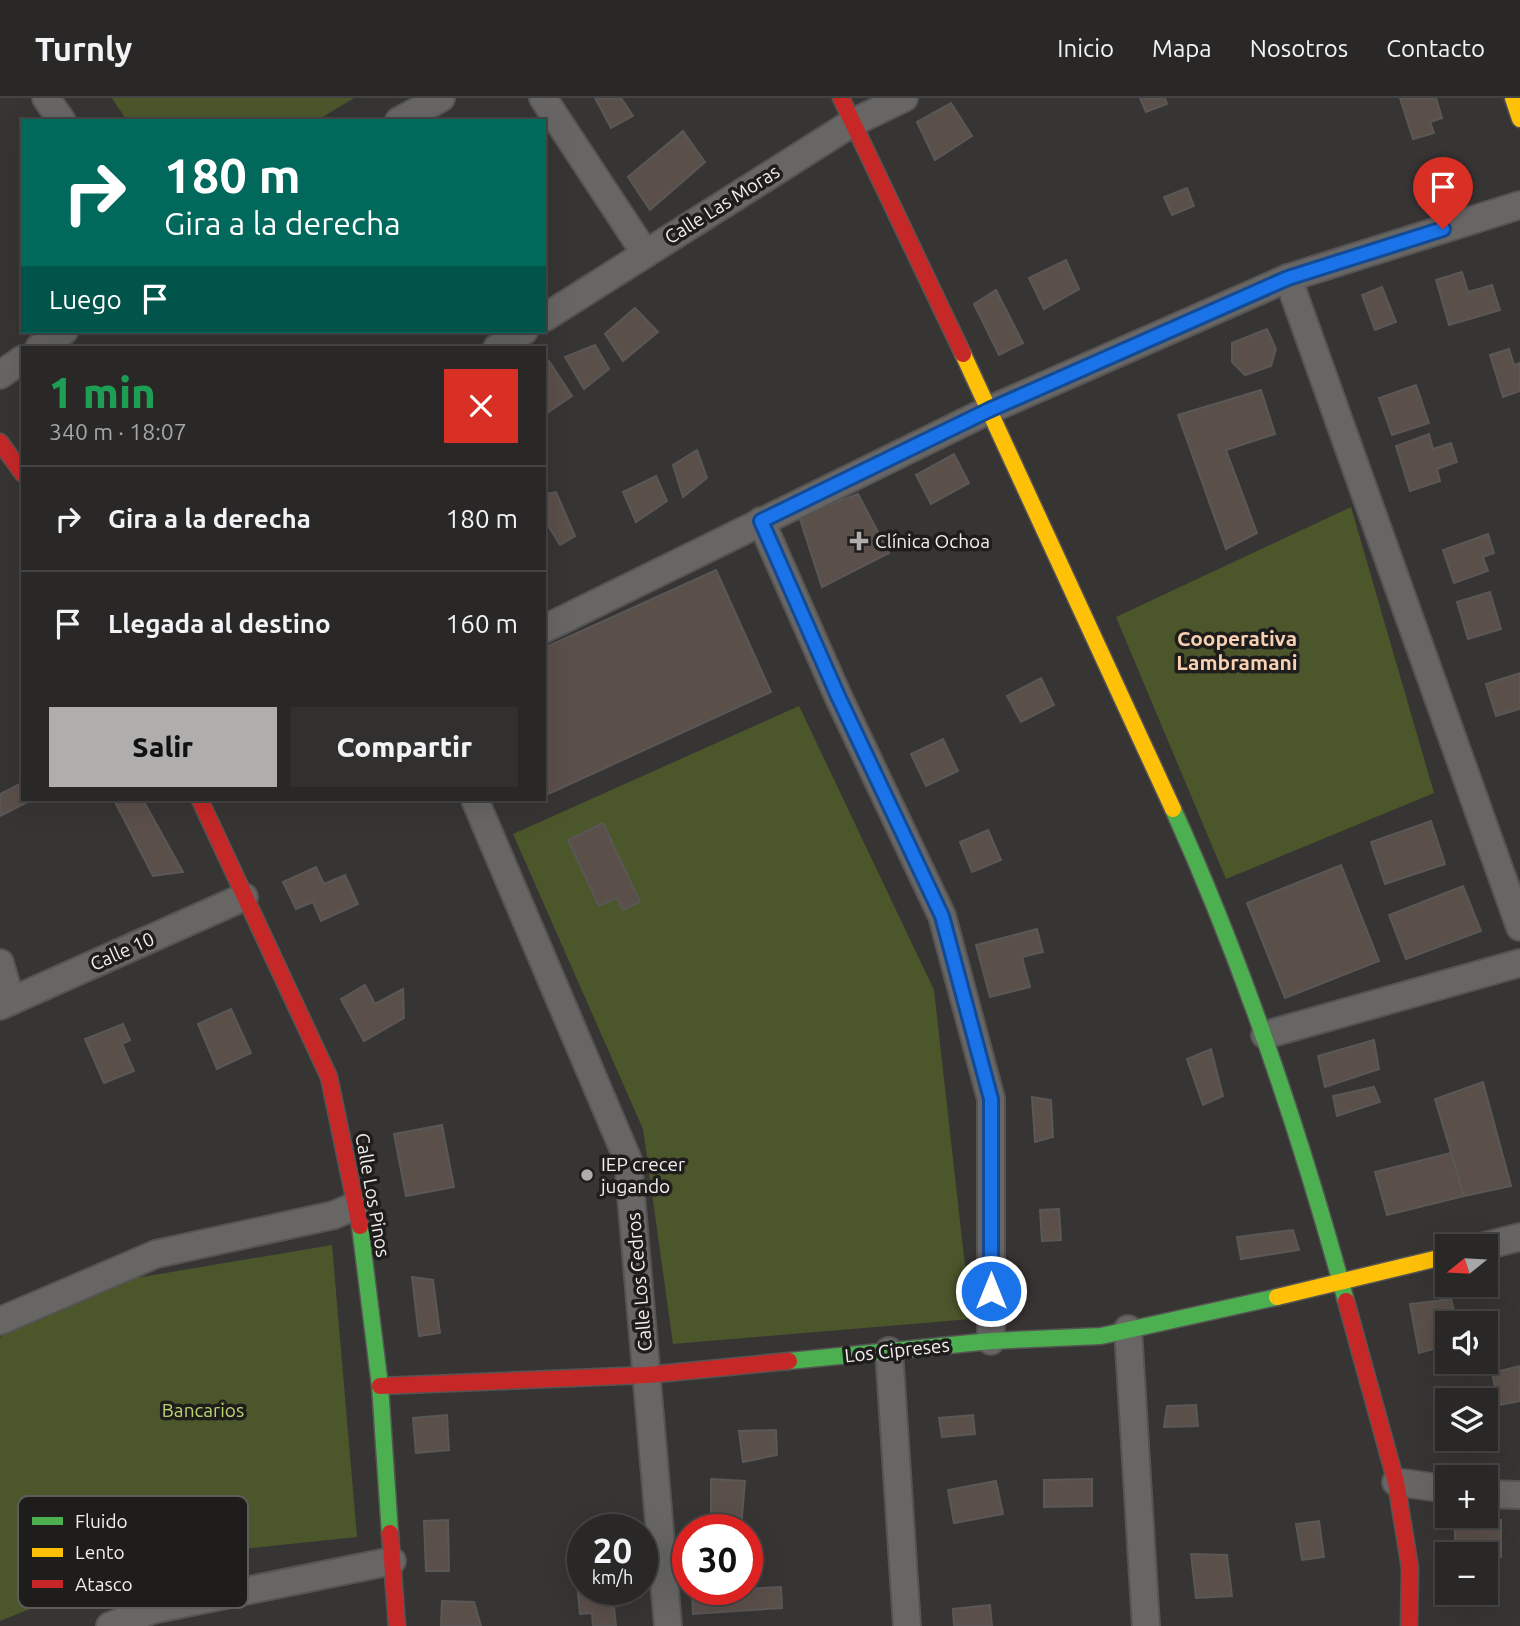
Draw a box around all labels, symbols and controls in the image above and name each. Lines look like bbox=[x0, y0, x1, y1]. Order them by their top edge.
text: Turnly bbox=[35, 30, 132, 67]
text: Inicio bbox=[1057, 35, 1114, 62]
text: Mapa bbox=[1152, 35, 1212, 62]
text: Nosotros bbox=[1250, 35, 1348, 62]
text: Contacto bbox=[1386, 35, 1485, 62]
icon: right bbox=[49, 147, 140, 238]
text: 180 m bbox=[164, 147, 301, 202]
pin bbox=[1413, 157, 1473, 229]
street label: Calle Las Moras bbox=[661, 160, 783, 248]
icon: arrive bbox=[1424, 168, 1462, 206]
text: Gira a la derecha bbox=[164, 205, 401, 241]
icon: arrive bbox=[136, 280, 174, 318]
text: Luego bbox=[49, 285, 122, 314]
text: 1 min bbox=[49, 369, 156, 416]
button: close bbox=[444, 369, 518, 443]
text: 340 m · 18:07 bbox=[49, 419, 187, 444]
icon: right bbox=[49, 500, 87, 538]
text: Gira a la derecha bbox=[108, 504, 311, 533]
text: 180 m bbox=[446, 504, 518, 533]
place label: Clínica Ochoa bbox=[875, 530, 990, 552]
marker: Clínica Ochoa bbox=[849, 531, 869, 551]
icon: arrive bbox=[49, 605, 87, 643]
text: Llegada al destino bbox=[108, 609, 331, 638]
text: 160 m bbox=[446, 609, 518, 638]
district label: Cooperativa Lambramani bbox=[1176, 626, 1298, 674]
button: Salir bbox=[49, 707, 277, 787]
button: Compartir bbox=[291, 707, 518, 787]
street label: Calle 10 bbox=[87, 927, 157, 975]
street label: Calle Los Pinos bbox=[351, 1131, 395, 1259]
place label: IEP crecer jugando bbox=[599, 1153, 685, 1197]
marker: IEP crecer jugando bbox=[579, 1167, 595, 1183]
street label: Calle Los Cedros bbox=[622, 1212, 656, 1352]
north arrow bbox=[1435, 1234, 1498, 1297]
map controls bbox=[1435, 1234, 1498, 1605]
position arrow bbox=[954, 1254, 1028, 1328]
button: sound bbox=[1435, 1311, 1498, 1374]
street label: Los Cipreses bbox=[843, 1334, 951, 1366]
button: layers bbox=[1435, 1388, 1498, 1451]
park label: Bancarios bbox=[162, 1399, 244, 1421]
button: + bbox=[1435, 1465, 1498, 1528]
legend bbox=[18, 1496, 248, 1608]
text: Fluido bbox=[75, 1510, 128, 1532]
speed limit sign: 30 bbox=[672, 1514, 763, 1605]
text: 20 bbox=[593, 1530, 632, 1570]
text: Lento bbox=[75, 1541, 125, 1563]
button: − bbox=[1435, 1542, 1498, 1605]
text: km/h bbox=[592, 1567, 633, 1587]
text: Atasco bbox=[75, 1573, 133, 1595]

